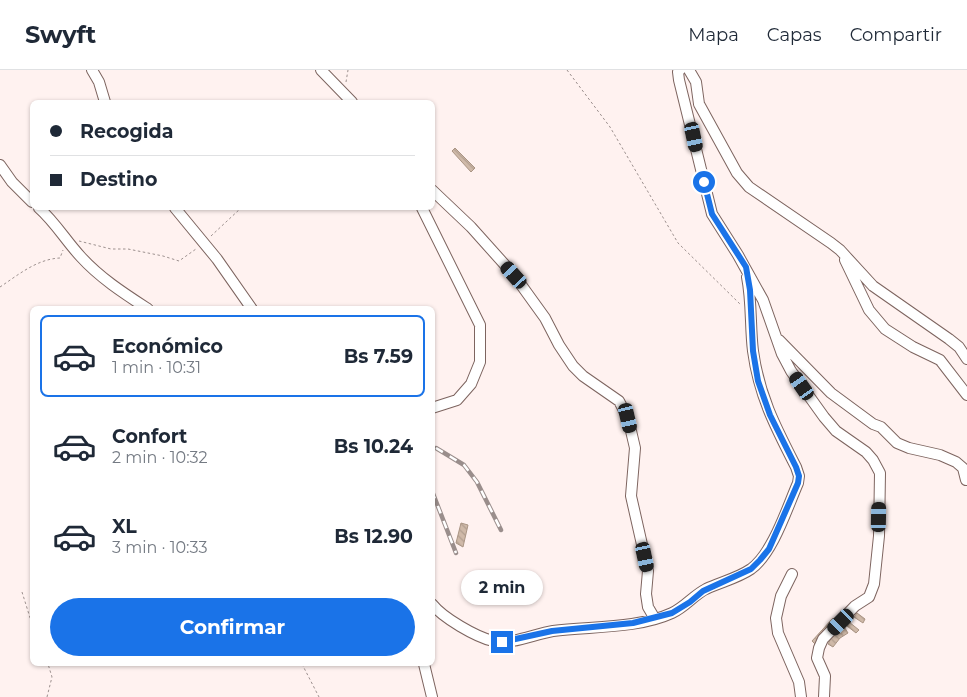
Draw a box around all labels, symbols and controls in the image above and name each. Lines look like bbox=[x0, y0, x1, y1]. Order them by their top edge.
text: Swyft bbox=[25, 20, 96, 49]
text: Mapa bbox=[688, 24, 739, 46]
text: Capas bbox=[767, 24, 822, 46]
text: Compartir bbox=[850, 24, 942, 46]
text: Recogida bbox=[80, 120, 173, 143]
car bbox=[683, 121, 704, 153]
text: Destino bbox=[80, 168, 157, 191]
route start bbox=[693, 171, 715, 193]
car bbox=[498, 259, 529, 291]
icon: car bbox=[52, 334, 97, 379]
text: Económico bbox=[112, 335, 223, 358]
text: Bs 7.59 bbox=[344, 345, 413, 368]
text: 1 min · 10:31 bbox=[112, 358, 201, 377]
car bbox=[787, 369, 816, 403]
car bbox=[617, 402, 638, 434]
icon: car bbox=[52, 424, 97, 469]
text: Confort bbox=[112, 425, 187, 448]
text: Bs 10.24 bbox=[334, 435, 413, 458]
text: 2 min · 10:32 bbox=[112, 448, 208, 467]
car bbox=[871, 502, 886, 532]
icon: car bbox=[52, 514, 97, 559]
text: XL bbox=[112, 515, 137, 538]
text: Bs 12.90 bbox=[334, 525, 413, 548]
text: 3 min · 10:33 bbox=[112, 538, 207, 557]
car bbox=[634, 541, 655, 573]
callout: 2 min bbox=[461, 570, 543, 604]
text: 2 min bbox=[479, 578, 525, 597]
button: Confirmar bbox=[50, 598, 415, 656]
car bbox=[825, 606, 856, 638]
route end bbox=[491, 631, 513, 653]

